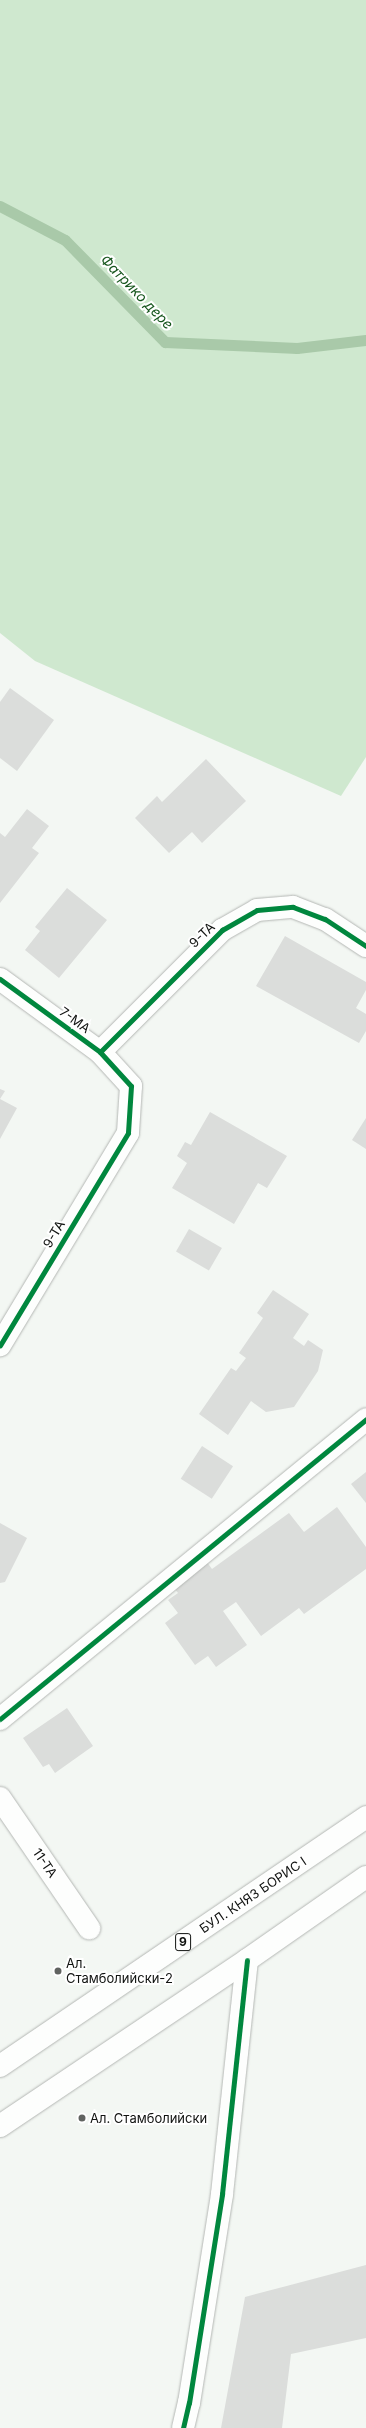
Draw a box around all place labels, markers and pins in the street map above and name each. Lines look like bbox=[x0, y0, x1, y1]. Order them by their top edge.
place label: Ал. Стамболийски-2 bbox=[66, 1956, 173, 1987]
marker: Ал. Стамболийски-2 bbox=[53, 1966, 63, 1976]
place label: Ал. Стамболийски bbox=[90, 2110, 207, 2126]
marker: Ал. Стамболийски bbox=[77, 2113, 87, 2123]

